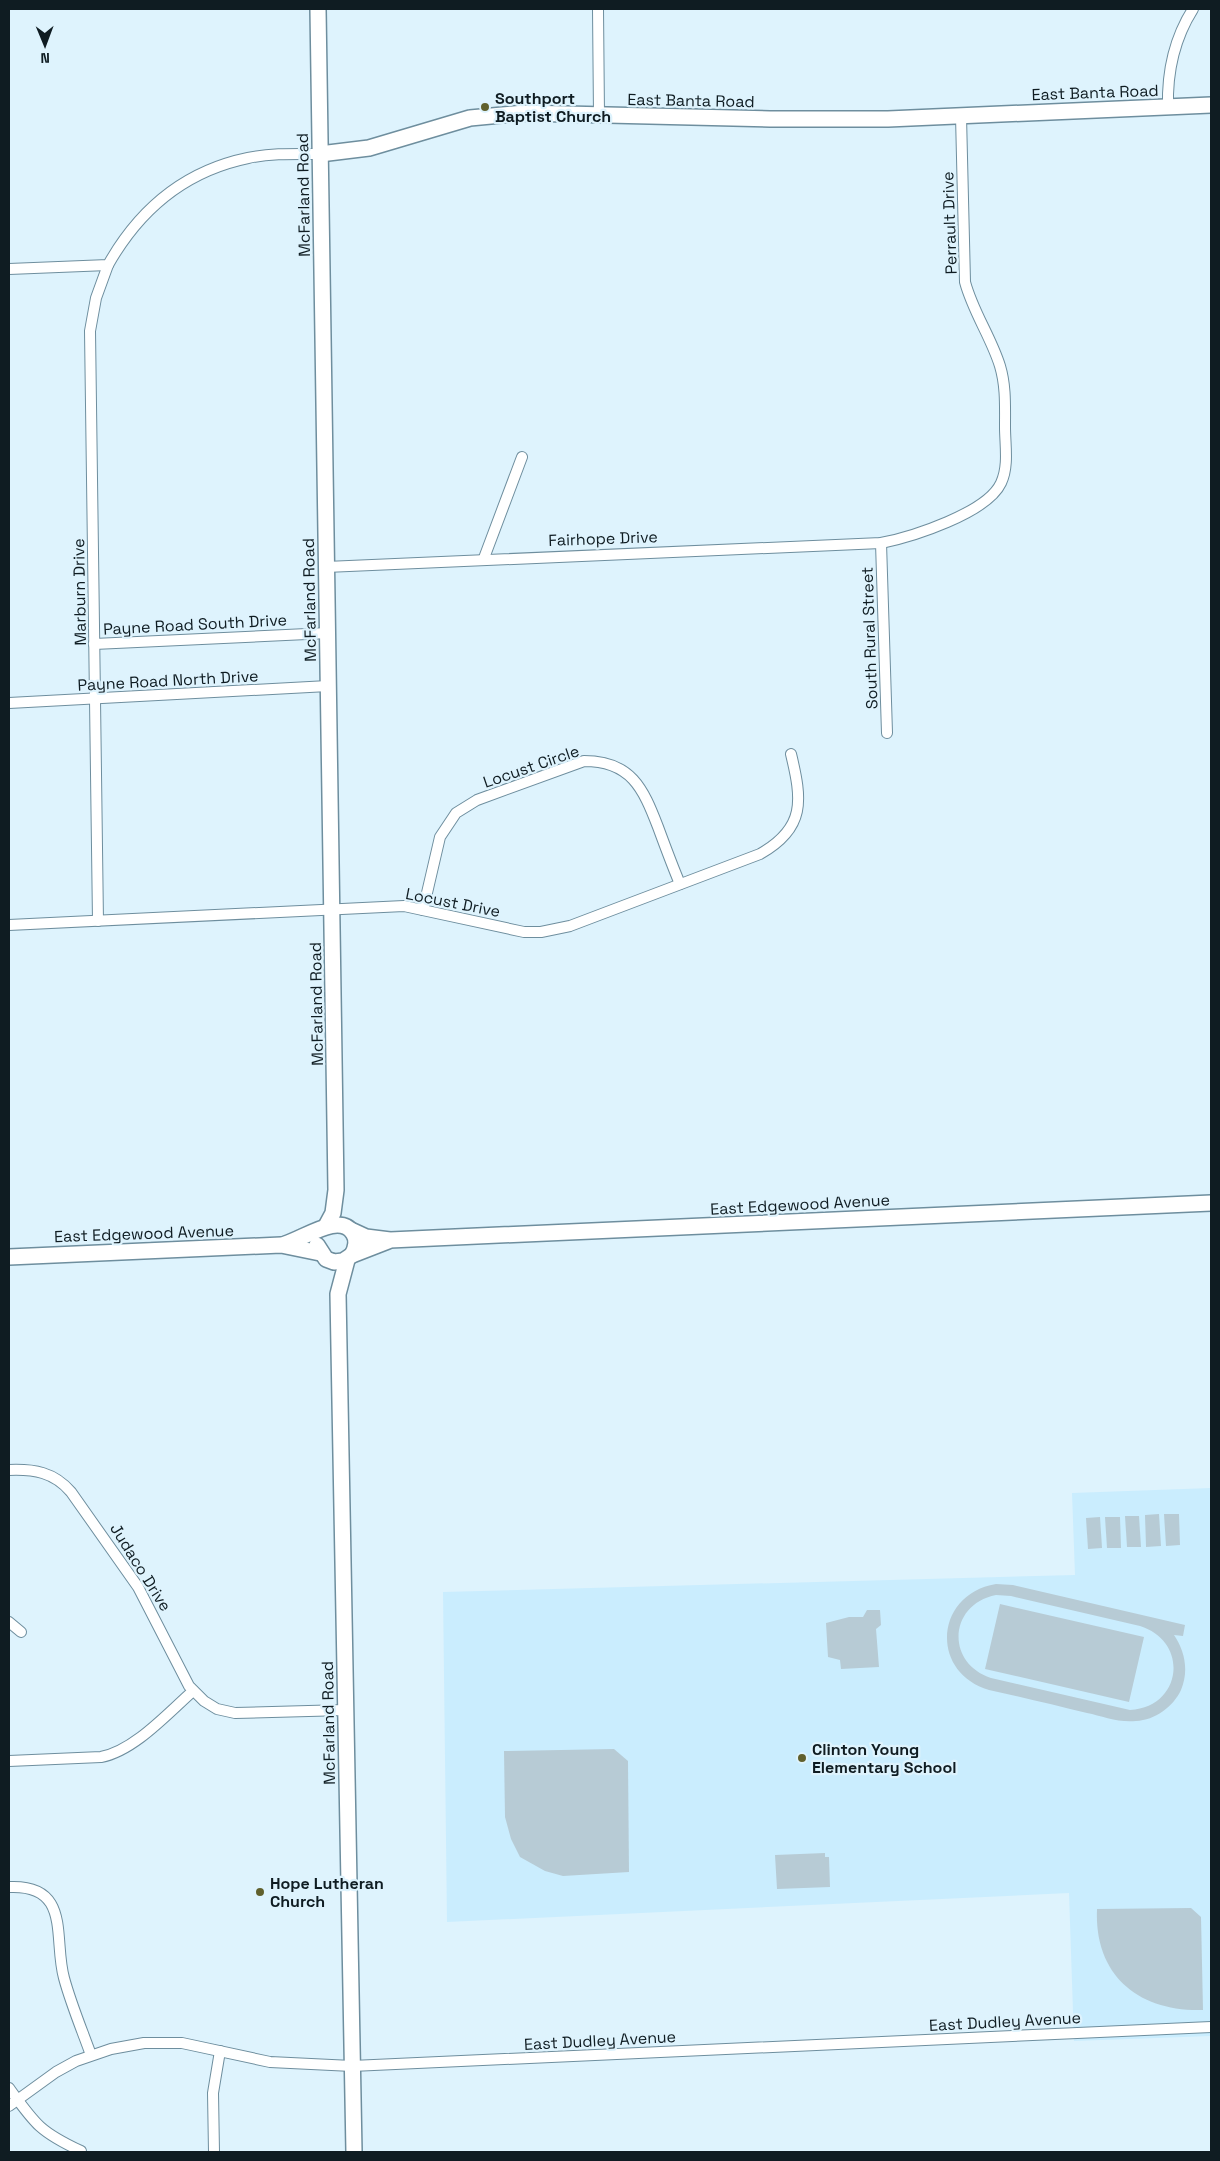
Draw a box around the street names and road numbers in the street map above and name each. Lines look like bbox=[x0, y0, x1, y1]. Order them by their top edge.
street label: East Banta Road bbox=[1031, 80, 1159, 105]
street label: East Banta Road bbox=[627, 89, 755, 112]
street label: McFarland Road bbox=[292, 133, 315, 257]
street label: Perrault Drive bbox=[937, 171, 962, 275]
street label: Fairhope Drive bbox=[548, 526, 658, 551]
street label: Marburn Drive bbox=[68, 538, 91, 646]
street label: McFarland Road bbox=[298, 538, 321, 662]
street label: South Rural Street bbox=[857, 566, 882, 710]
street label: Payne Road South Drive bbox=[103, 609, 287, 640]
street label: Payne Road North Drive bbox=[77, 665, 259, 696]
street label: Locust Circle bbox=[480, 740, 582, 793]
street label: Locust Drive bbox=[404, 883, 502, 922]
street label: McFarland Road bbox=[305, 942, 328, 1066]
street label: East Edgewood Avenue bbox=[710, 1189, 890, 1220]
street label: East Edgewood Avenue bbox=[54, 1220, 234, 1247]
street label: Judaco Drive bbox=[105, 1519, 176, 1615]
street label: McFarland Road bbox=[317, 1661, 340, 1785]
street label: East Dudley Avenue bbox=[928, 2007, 1082, 2036]
street label: East Dudley Avenue bbox=[523, 2026, 677, 2055]

